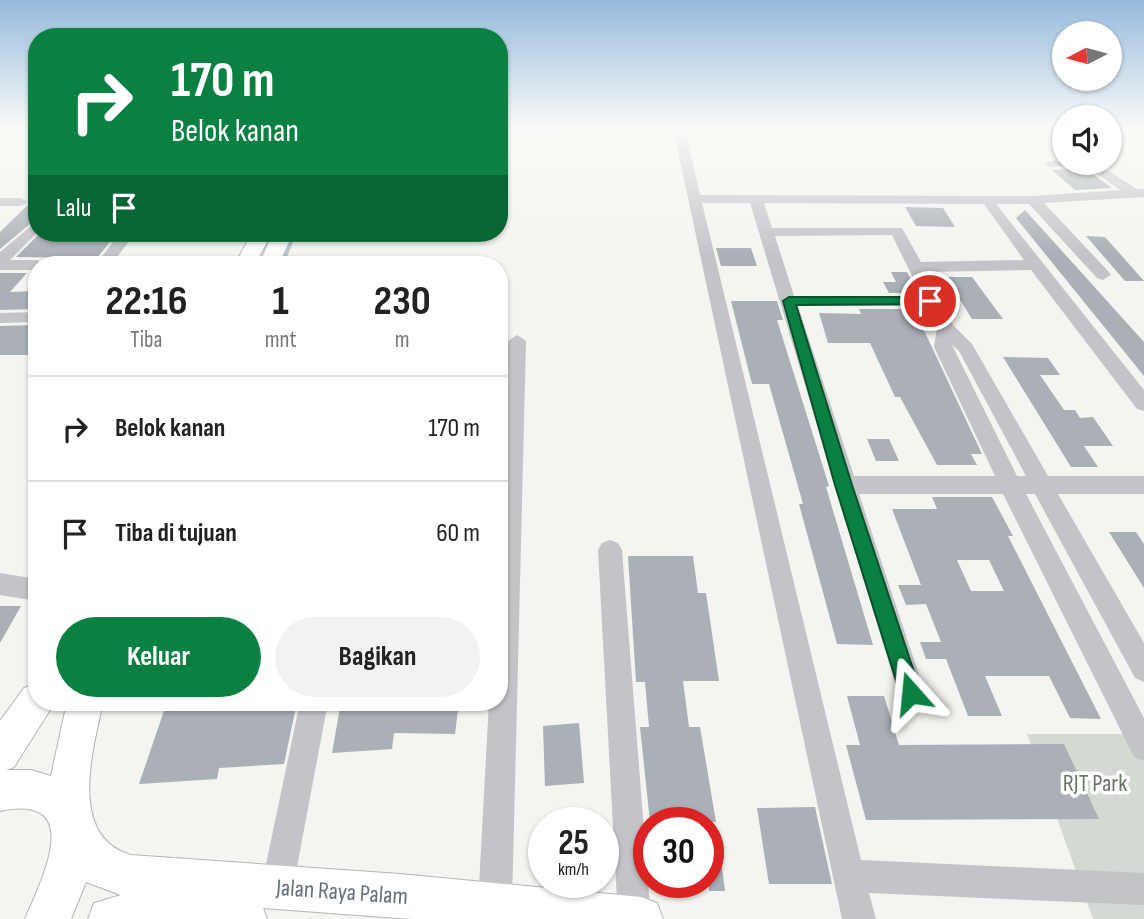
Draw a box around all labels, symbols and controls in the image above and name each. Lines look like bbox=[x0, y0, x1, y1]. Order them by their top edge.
north arrow bbox=[1052, 21, 1122, 91]
map controls bbox=[1052, 21, 1122, 175]
text: 170 m bbox=[171, 52, 275, 111]
icon: right bbox=[56, 56, 147, 147]
button: sound bbox=[1052, 105, 1122, 175]
text: Belok kanan bbox=[171, 112, 299, 151]
icon: arrive bbox=[105, 189, 143, 227]
text: Lalu bbox=[56, 193, 91, 224]
pin bbox=[900, 271, 960, 331]
text: 22:16 bbox=[105, 276, 188, 327]
text: 1 bbox=[272, 276, 289, 327]
text: 230 bbox=[374, 276, 431, 327]
icon: arrive bbox=[911, 282, 949, 320]
text: Tiba bbox=[130, 326, 162, 354]
text: mnt bbox=[265, 326, 296, 354]
text: m bbox=[395, 326, 410, 354]
icon: right bbox=[56, 410, 94, 448]
text: Belok kanan bbox=[115, 413, 225, 444]
text: 170 m bbox=[428, 413, 480, 444]
icon: arrive bbox=[56, 515, 94, 553]
text: Tiba di tujuan bbox=[115, 518, 237, 549]
text: 60 m bbox=[436, 518, 480, 549]
button: Keluar bbox=[56, 617, 261, 697]
button: Bagikan bbox=[275, 617, 480, 697]
position arrow bbox=[874, 656, 948, 730]
park label: RJT Park bbox=[1063, 769, 1127, 798]
speed limit sign: 30 bbox=[633, 807, 724, 898]
text: 25 bbox=[558, 822, 589, 865]
text: km/h bbox=[558, 859, 589, 880]
street label: Jalan Raya Palam bbox=[274, 873, 409, 911]

